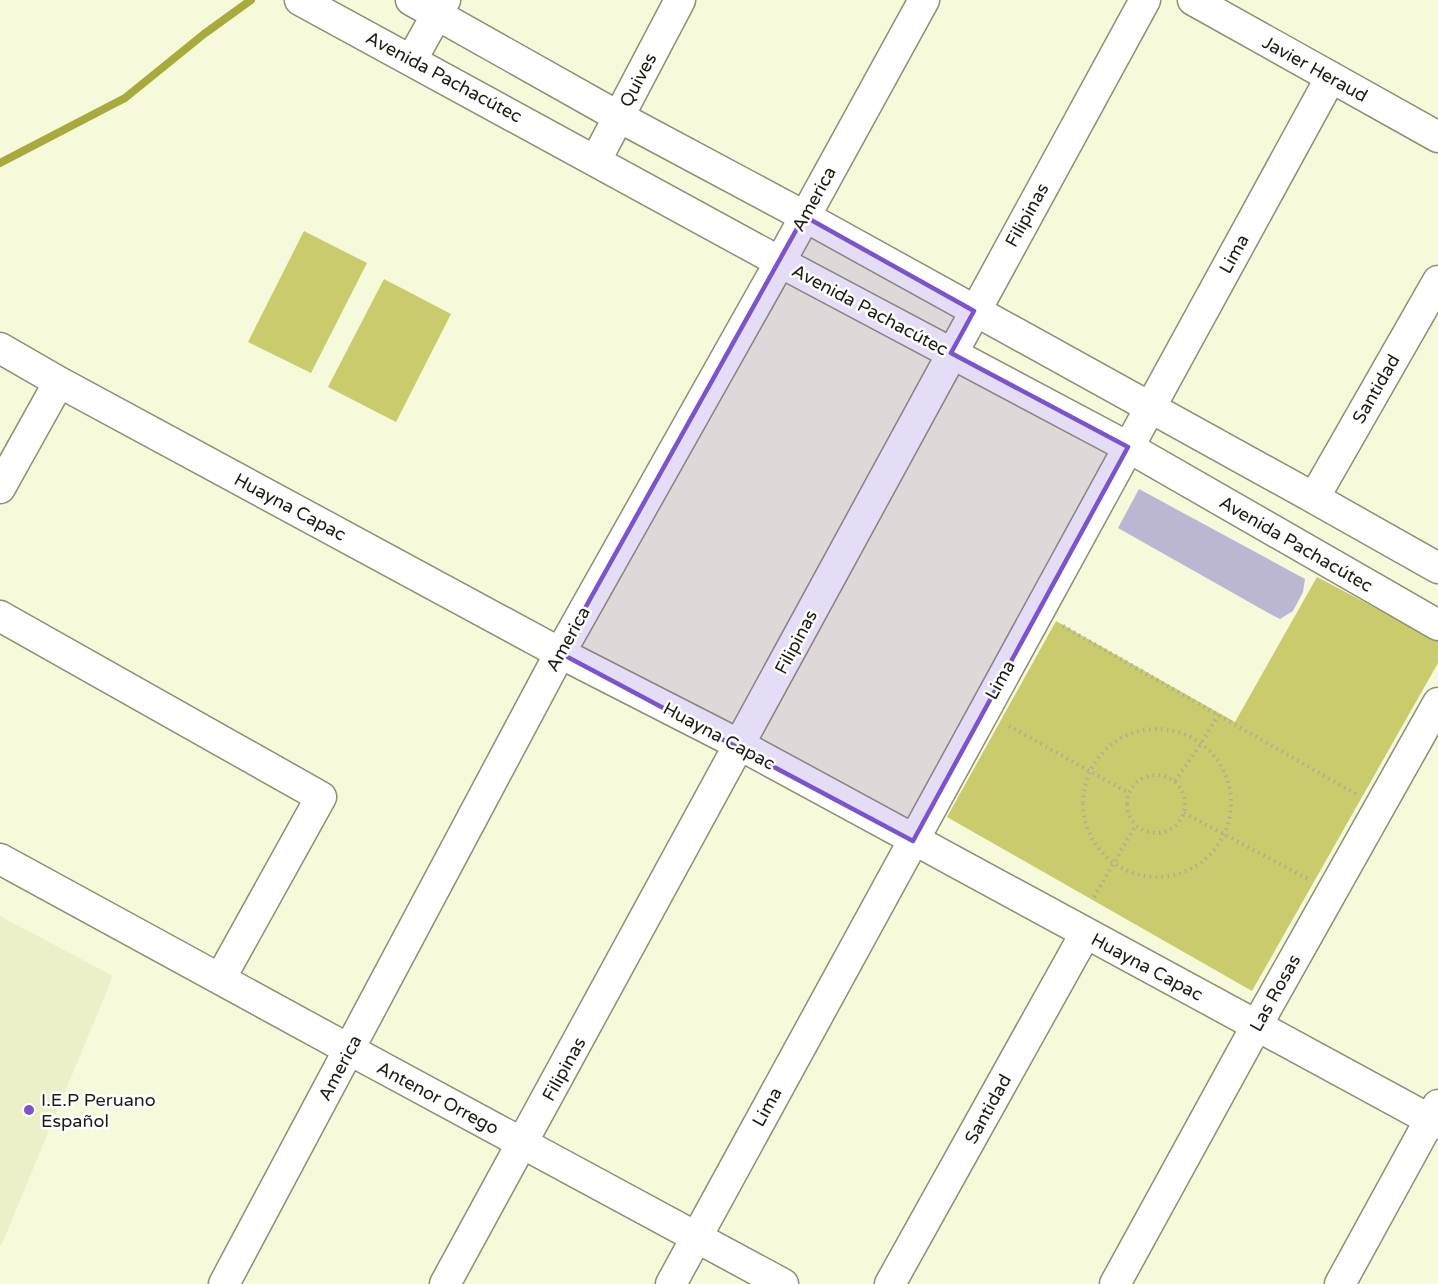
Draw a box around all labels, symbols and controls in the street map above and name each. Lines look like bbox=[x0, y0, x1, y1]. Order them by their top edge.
street label: Avenida Pachacútec bbox=[362, 27, 526, 127]
street label: Javier Heraud bbox=[1259, 31, 1371, 107]
street label: Quives bbox=[615, 49, 661, 111]
street label: America bbox=[787, 163, 841, 235]
street label: Filipinas bbox=[1000, 179, 1054, 251]
street label: Lima bbox=[1214, 231, 1254, 277]
street label: Avenida Pachacútec bbox=[788, 260, 952, 360]
street label: Santidad bbox=[1347, 351, 1405, 427]
street label: Huayna Capac bbox=[230, 468, 350, 546]
street label: Avenida Pachacútec bbox=[1215, 491, 1377, 597]
street label: America bbox=[541, 603, 595, 675]
street label: Filipinas bbox=[770, 606, 822, 678]
street label: Lima bbox=[980, 657, 1020, 703]
street label: Huayna Capac bbox=[659, 697, 779, 775]
street label: Huayna Capac bbox=[1087, 928, 1207, 1006]
street label: Las Rosas bbox=[1245, 951, 1305, 1035]
street label: America bbox=[314, 1031, 366, 1105]
street label: Filipinas bbox=[537, 1033, 591, 1105]
street label: Antenor Orrego bbox=[373, 1057, 503, 1139]
street label: Santidad bbox=[960, 1070, 1016, 1148]
street label: Lima bbox=[747, 1084, 787, 1130]
place label: I.E.P Peruano Español bbox=[41, 1089, 156, 1132]
marker: I.E.P Peruano Español bbox=[22, 1103, 36, 1117]

